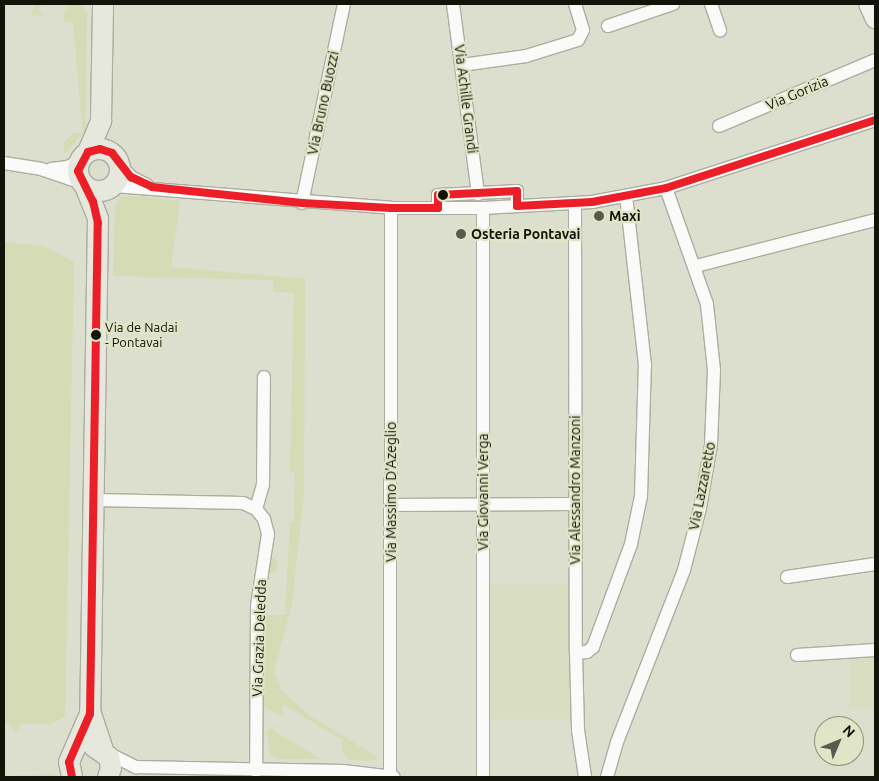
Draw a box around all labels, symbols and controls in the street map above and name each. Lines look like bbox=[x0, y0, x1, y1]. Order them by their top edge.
street label: Via Achille Grandi bbox=[451, 44, 481, 154]
street label: Via Bruno Buozzi bbox=[304, 49, 342, 157]
street label: Via Gorizia bbox=[763, 72, 831, 114]
unlabelled marker bbox=[438, 190, 448, 200]
place label: Maxì bbox=[609, 208, 641, 224]
marker: Maxì bbox=[593, 210, 605, 222]
place label: Osteria Pontavai bbox=[471, 226, 581, 242]
marker: Osteria Pontavai bbox=[455, 228, 467, 240]
place label: Via de Nadai - Pontavai bbox=[105, 320, 178, 351]
marker: Via de Nadai - Pontavai bbox=[91, 330, 101, 340]
street label: Via Alessandro Manzoni bbox=[567, 415, 583, 565]
street label: Via Massimo D'Azeglio bbox=[383, 422, 399, 562]
street label: Via Giovanni Verga bbox=[475, 433, 491, 551]
street label: Via Lazzaretto bbox=[685, 440, 719, 532]
street label: Via Grazia Deledda bbox=[249, 579, 269, 697]
north arrow bbox=[814, 716, 864, 766]
text: N bbox=[840, 722, 858, 740]

